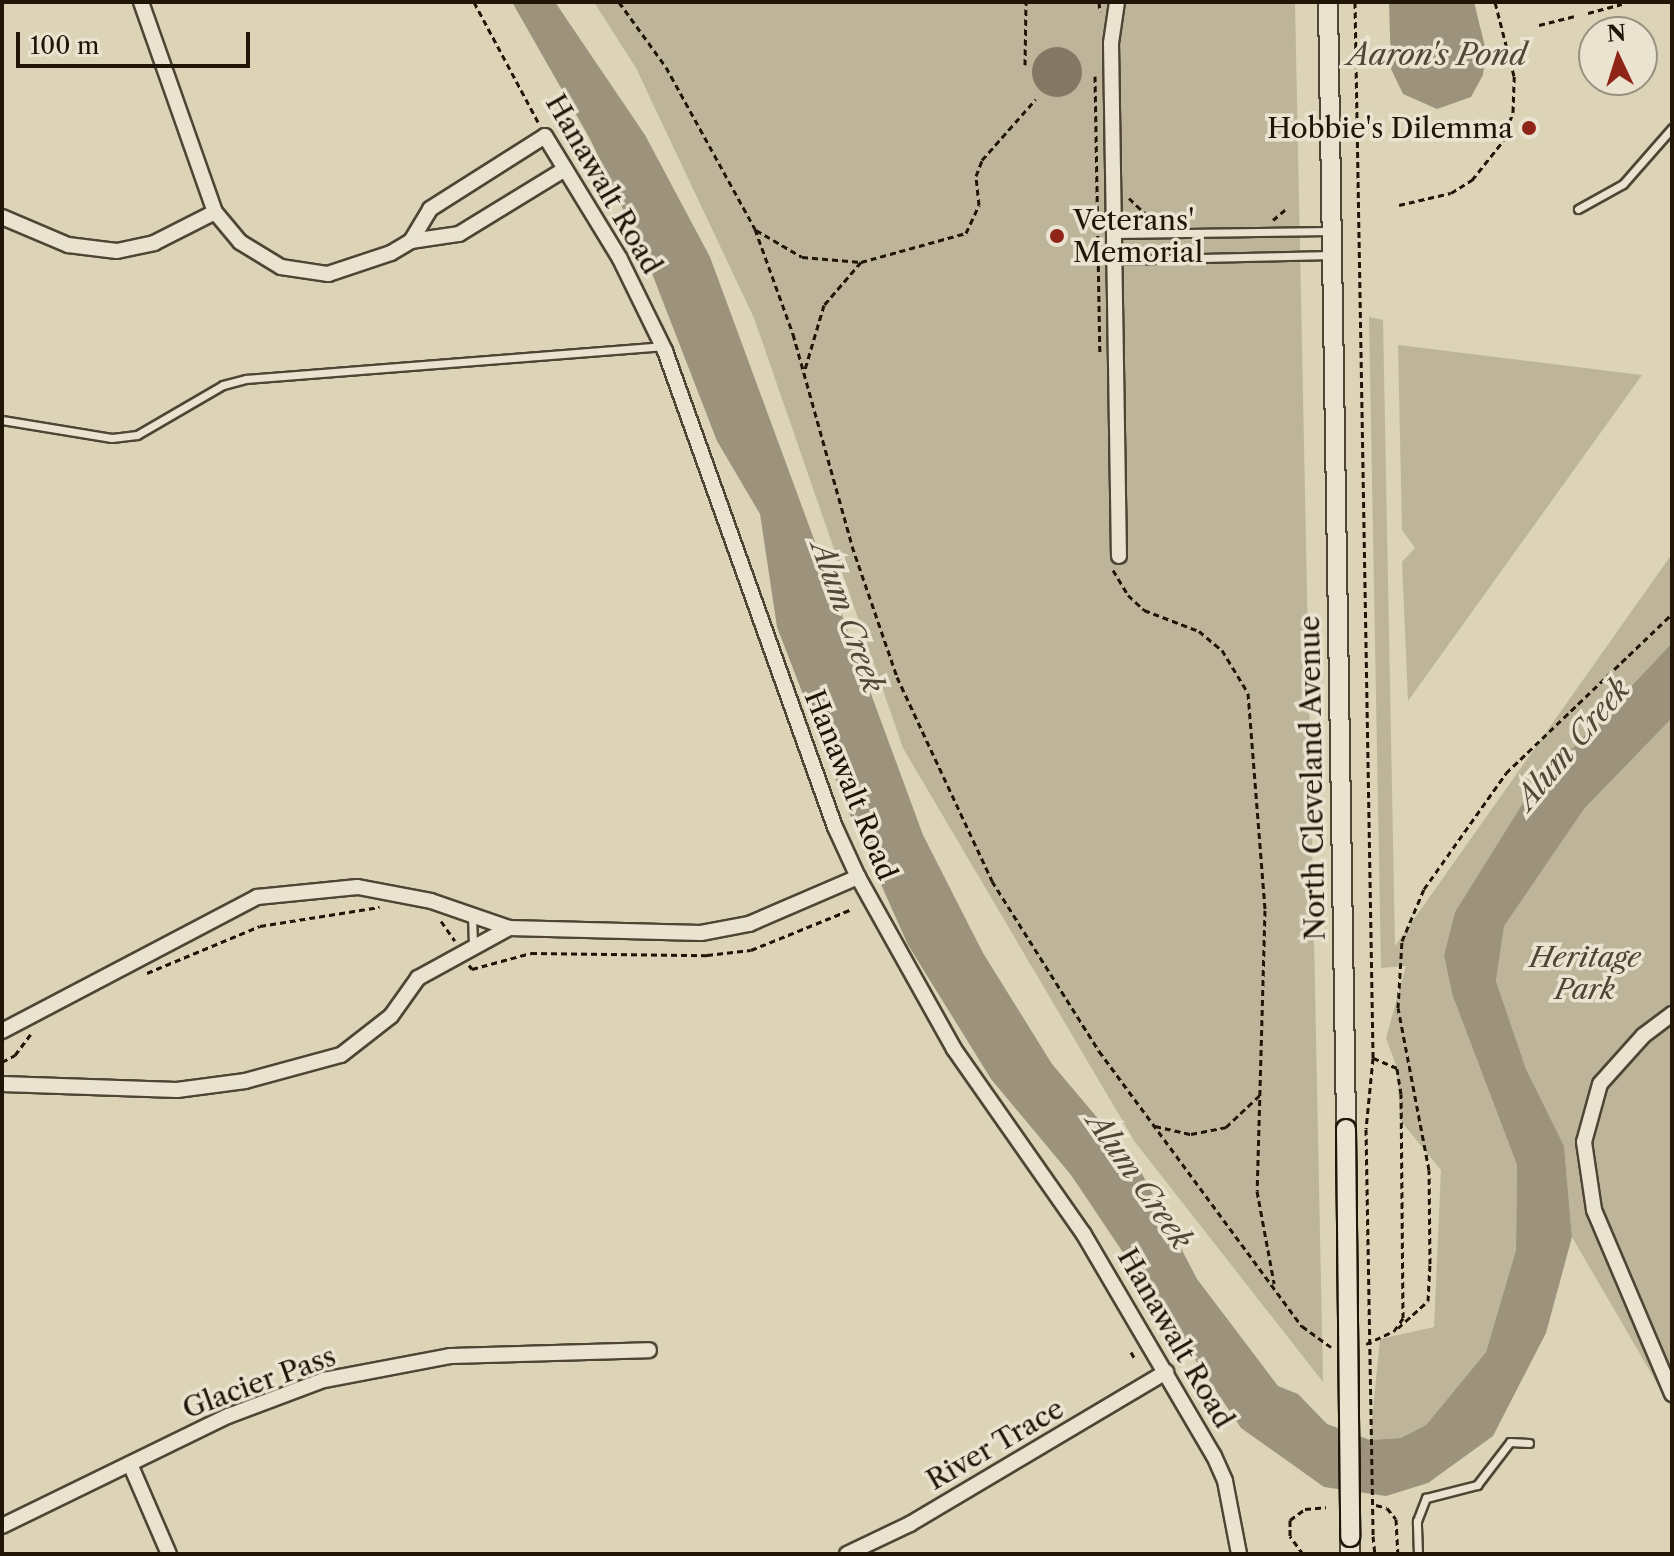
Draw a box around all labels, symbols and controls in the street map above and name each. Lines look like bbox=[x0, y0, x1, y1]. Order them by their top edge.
scale bar bbox=[20, 16, 254, 66]
north arrow bbox=[1578, 16, 1658, 96]
text: N bbox=[1606, 19, 1627, 48]
text: 100 m bbox=[30, 31, 99, 60]
water label: Aaron's Pond bbox=[1347, 37, 1527, 73]
street label: Hanawalt Road bbox=[539, 88, 669, 280]
place label: Hobbie's Dilemma bbox=[1267, 111, 1513, 145]
marker: Hobbie's Dilemma bbox=[1520, 119, 1538, 137]
place label: Veterans' Memorial bbox=[1073, 203, 1203, 269]
marker: Veterans' Memorial bbox=[1048, 227, 1066, 245]
water label: Alum Creek bbox=[803, 536, 891, 698]
street label: North Cleveland Avenue bbox=[1292, 615, 1332, 941]
water label: Alum Creek bbox=[1508, 672, 1638, 816]
street label: Hanawalt Road bbox=[798, 685, 904, 885]
park label: Heritage Park bbox=[1529, 940, 1641, 1006]
water label: Alum Creek bbox=[1079, 1106, 1199, 1256]
street label: Hanawalt Road bbox=[1111, 1242, 1241, 1434]
street label: Glacier Pass bbox=[178, 1339, 340, 1425]
street label: River Trace bbox=[920, 1391, 1070, 1497]

